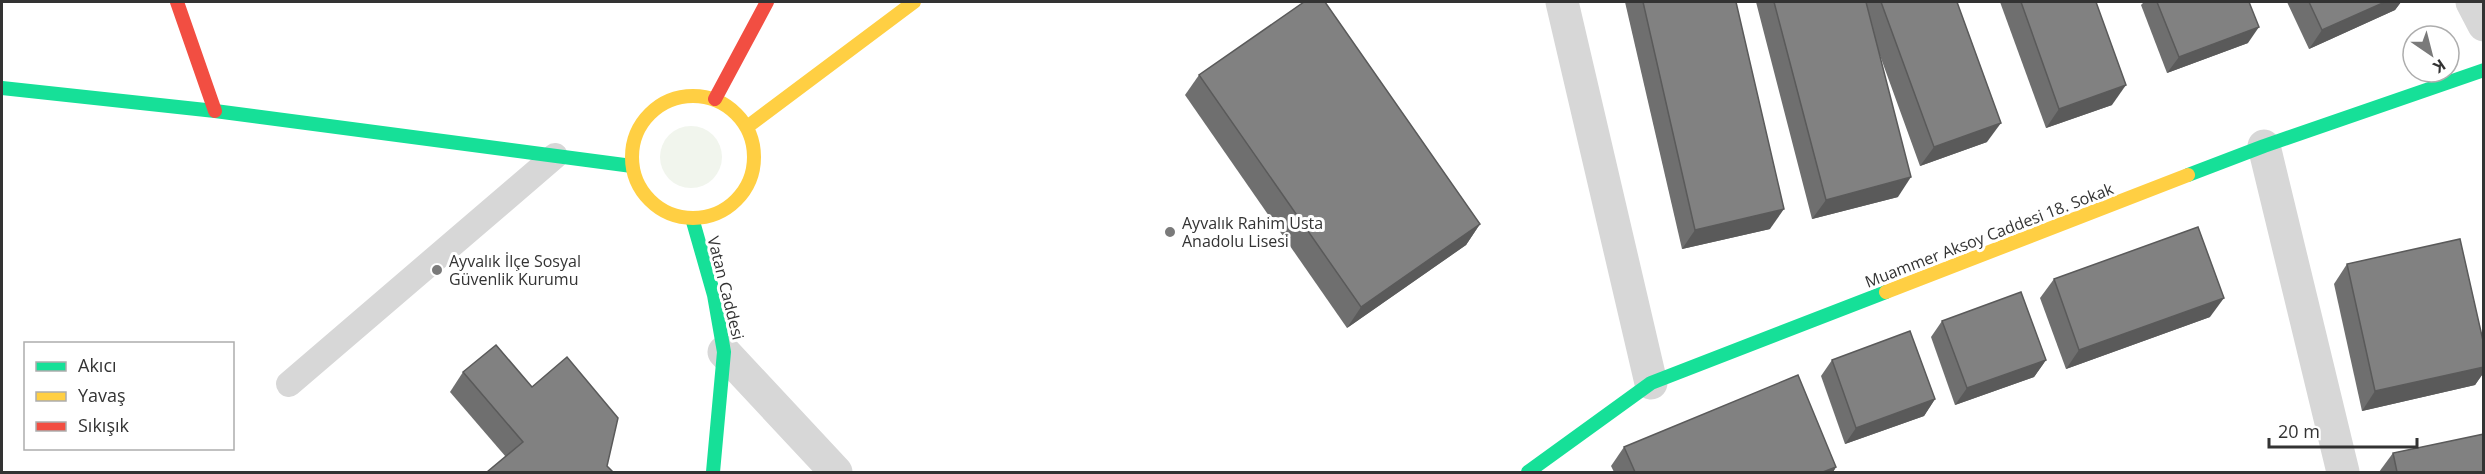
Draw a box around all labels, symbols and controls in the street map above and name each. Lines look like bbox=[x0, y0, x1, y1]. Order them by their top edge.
north arrow bbox=[2401, 24, 2461, 84]
text: K bbox=[2429, 54, 2450, 79]
street label: Muammer Aksoy Caddesi 18. Sokak bbox=[1862, 177, 2117, 293]
place label: Ayvalık Rahim Usta Anadolu Lisesi bbox=[1182, 212, 1323, 252]
marker: Ayvalık Rahim Usta Anadolu Lisesi bbox=[1163, 225, 1177, 239]
street label: Vatan Caddesi bbox=[702, 234, 750, 342]
place label: Ayvalık İlçe Sosyal Güvenlik Kurumu bbox=[449, 250, 581, 290]
marker: Ayvalık İlçe Sosyal Güvenlik Kurumu bbox=[430, 263, 444, 277]
legend bbox=[24, 342, 234, 450]
text: Akıcı bbox=[78, 353, 117, 377]
text: Yavaş bbox=[78, 383, 126, 407]
scale bar bbox=[2269, 411, 2418, 449]
text: Sıkışık bbox=[78, 413, 130, 437]
text: 20 m bbox=[2278, 419, 2320, 443]

